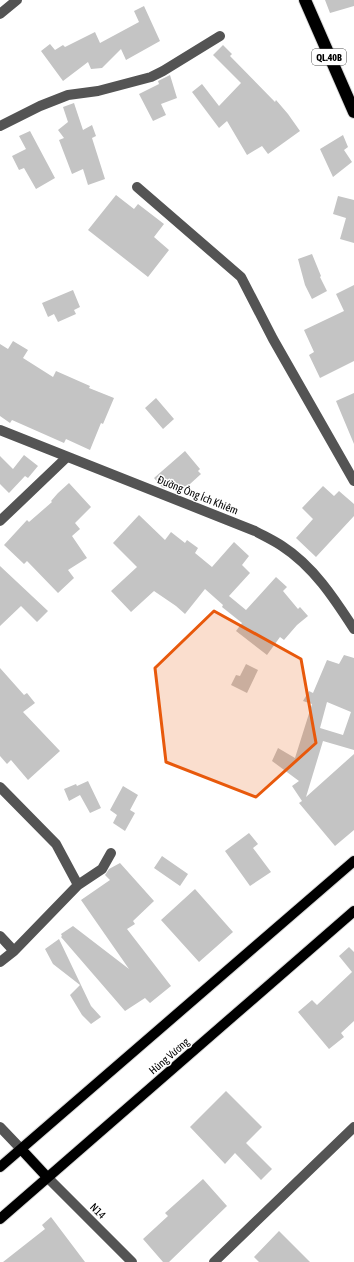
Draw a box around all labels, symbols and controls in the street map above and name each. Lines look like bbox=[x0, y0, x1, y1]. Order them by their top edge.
road number: QL.40B bbox=[312, 49, 346, 65]
street label: Đường Ông Ích Khiêm bbox=[156, 473, 240, 517]
street label: Hùng Vương bbox=[147, 1035, 192, 1077]
street label: N14 bbox=[88, 1201, 108, 1221]

